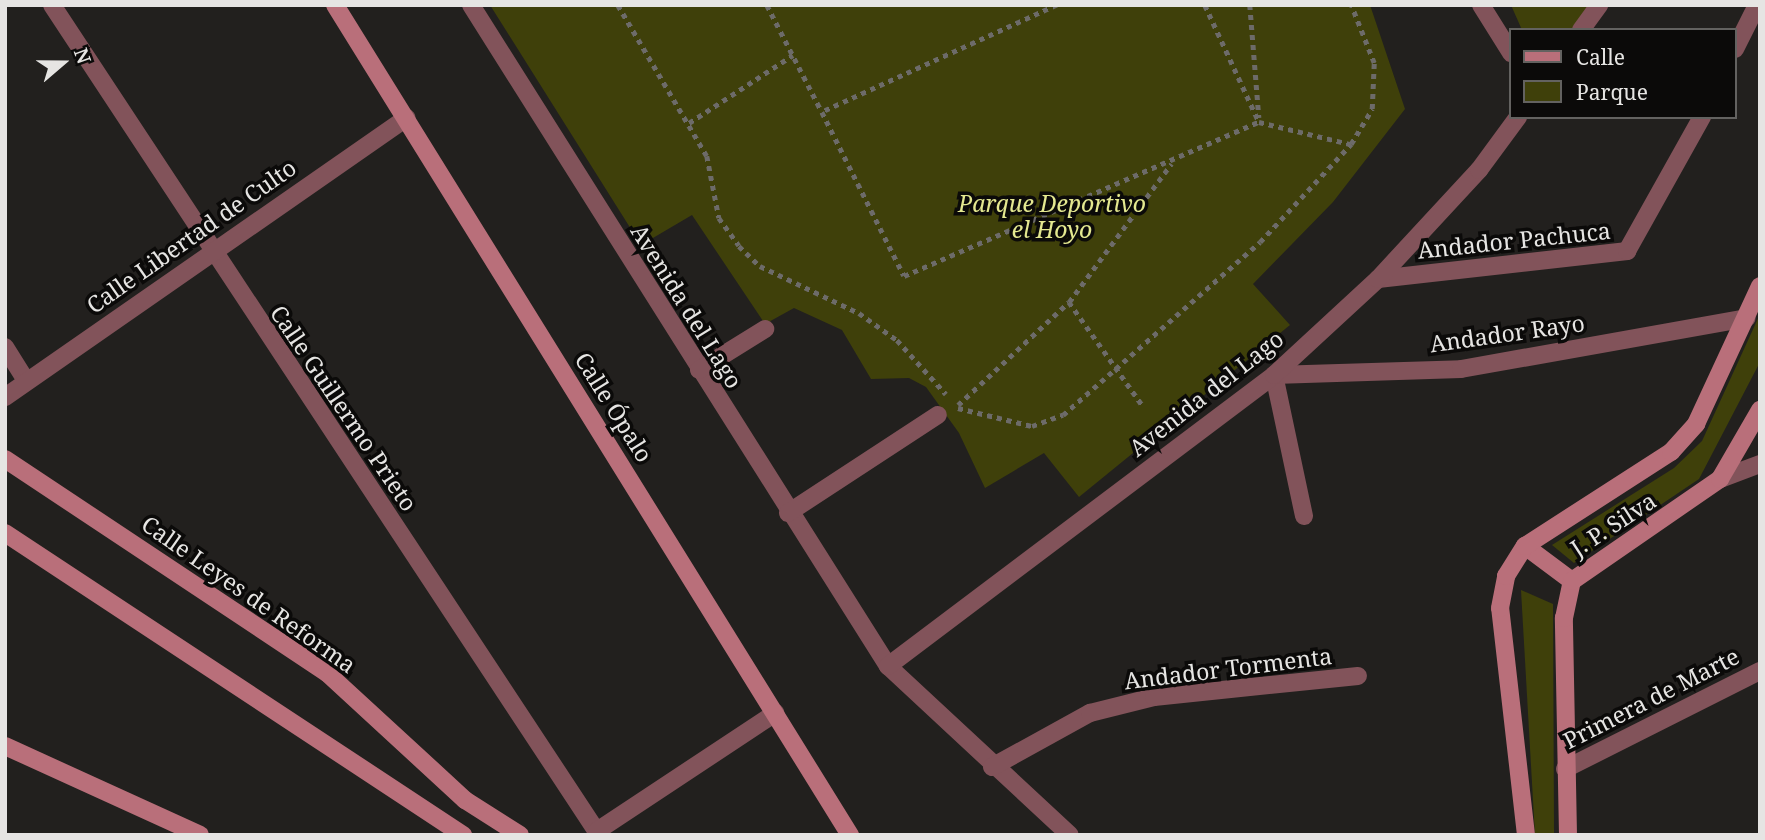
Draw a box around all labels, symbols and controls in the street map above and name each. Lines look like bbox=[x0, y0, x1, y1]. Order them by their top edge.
north arrow bbox=[28, 28, 98, 98]
legend bbox=[1510, 28, 1737, 119]
text: Calle bbox=[1576, 43, 1625, 71]
text: N bbox=[68, 44, 98, 67]
text: Parque bbox=[1576, 78, 1648, 106]
street label: Calle Libertad de Culto bbox=[81, 153, 301, 319]
park label: Parque Deportivo el Hoyo bbox=[958, 189, 1146, 243]
street label: Andador Pachuca bbox=[1416, 216, 1612, 264]
street label: Avenida del Lago bbox=[625, 219, 749, 393]
street label: Calle Guillermo Prieto bbox=[265, 300, 423, 516]
street label: Andador Rayo bbox=[1428, 308, 1586, 358]
street label: Avenida del Lago bbox=[1123, 324, 1289, 462]
street label: Calle Ópalo bbox=[569, 347, 659, 467]
street label: J. P. Silva bbox=[1565, 486, 1661, 562]
street label: Calle Leyes de Reforma bbox=[137, 510, 361, 678]
street label: Andador Tormenta bbox=[1122, 642, 1334, 694]
street label: Primera de Marte bbox=[1558, 642, 1744, 754]

